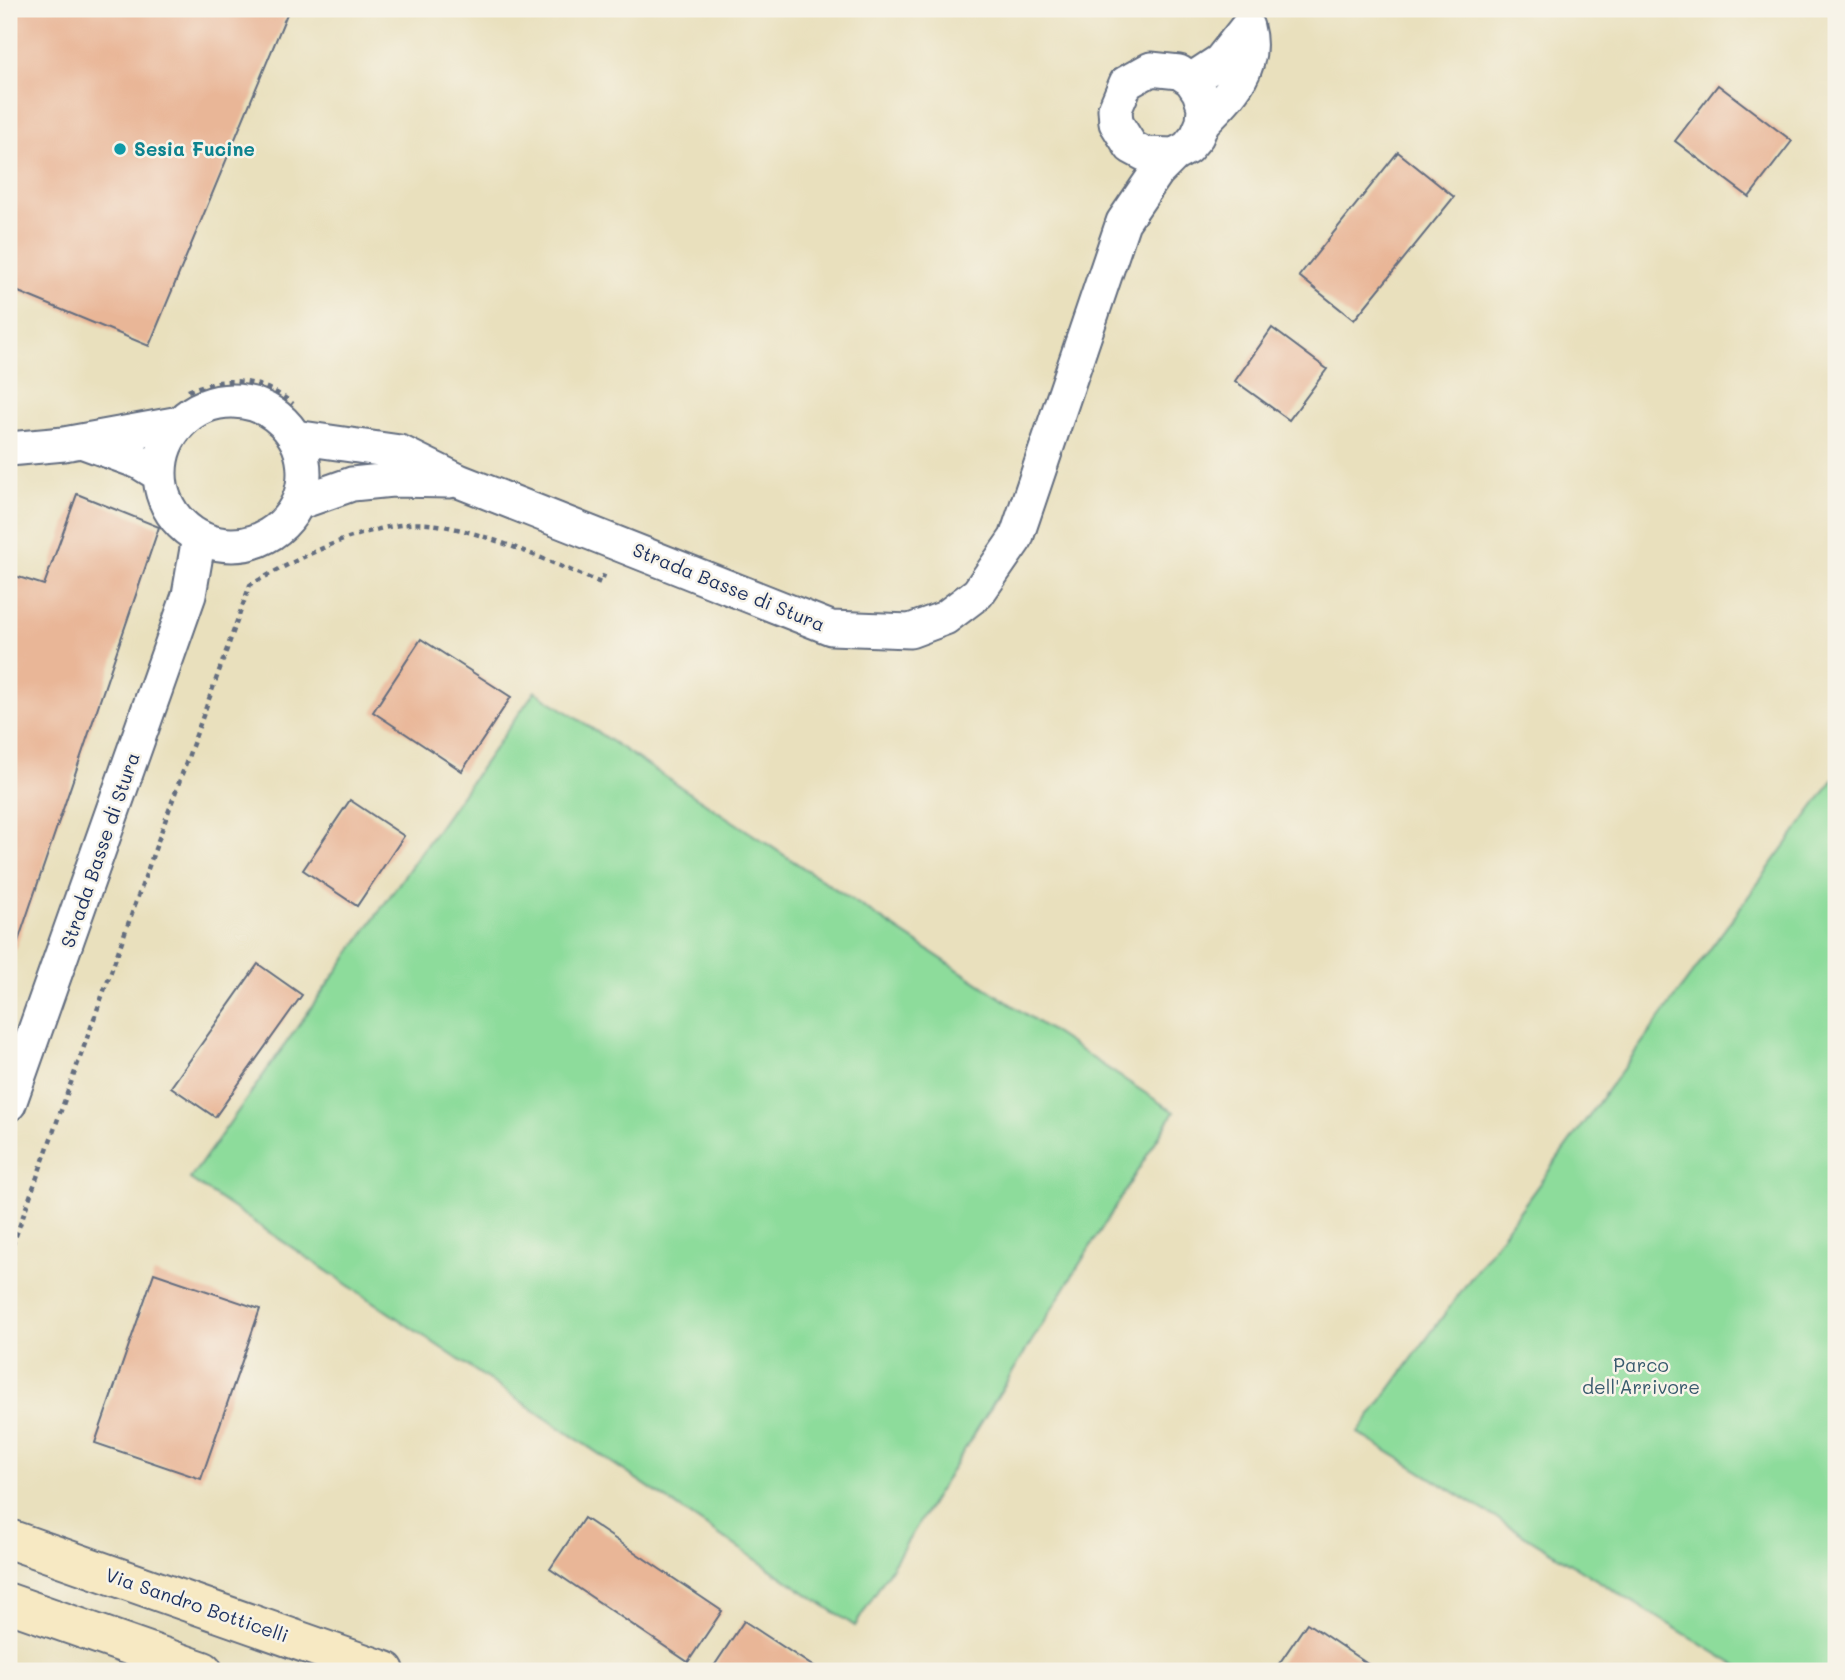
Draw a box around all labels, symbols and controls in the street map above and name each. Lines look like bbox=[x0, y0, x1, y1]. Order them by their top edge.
place label: Sesia Fucine bbox=[134, 136, 255, 161]
marker: Sesia Fucine bbox=[112, 141, 128, 157]
street label: Strada Basse di Stura bbox=[629, 537, 829, 637]
street label: Strada Basse di Stura bbox=[54, 749, 145, 951]
park label: Parco dell'Arrivore bbox=[1582, 1352, 1700, 1399]
street label: Via Sandro Botticelli bbox=[102, 1561, 292, 1648]

